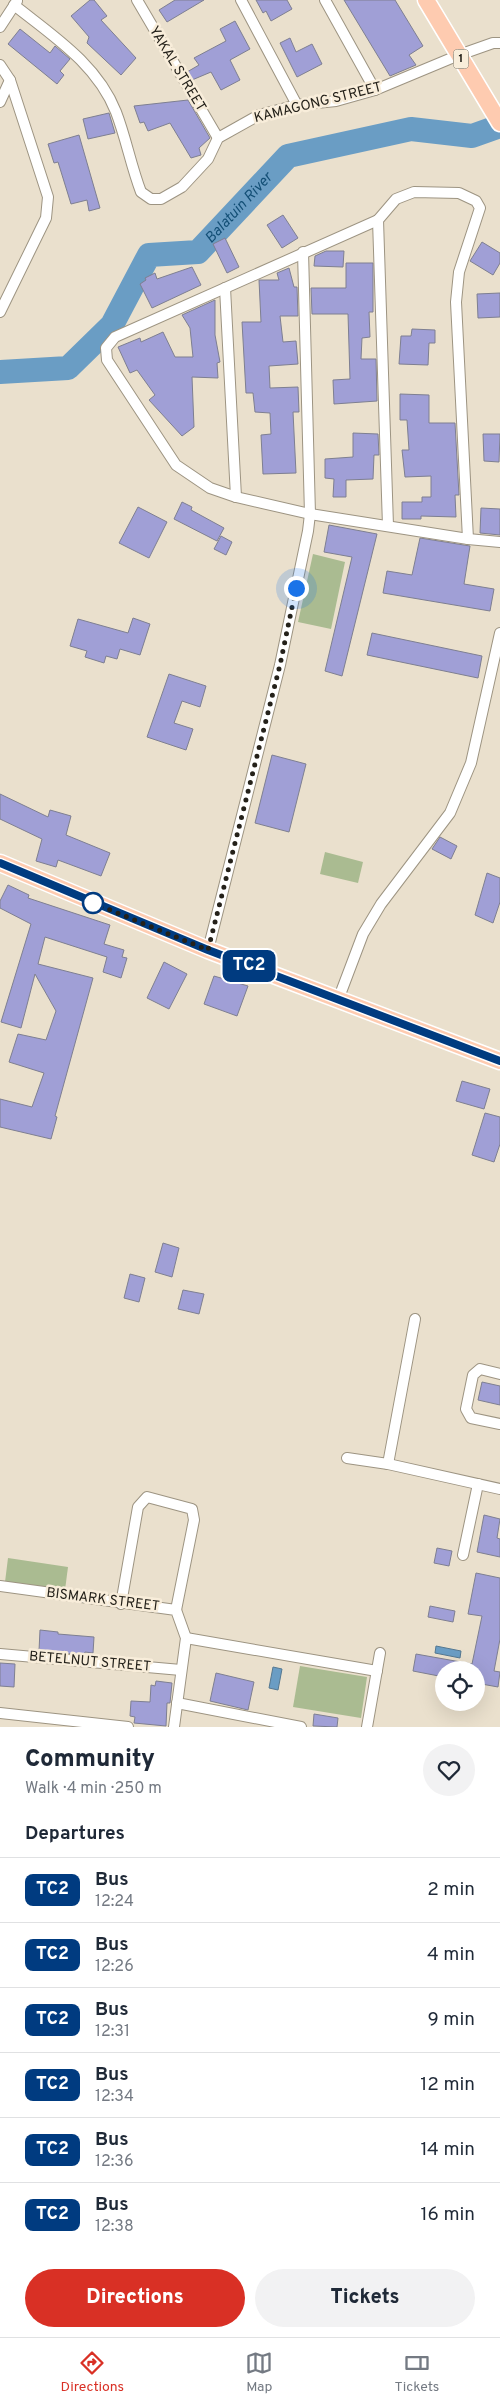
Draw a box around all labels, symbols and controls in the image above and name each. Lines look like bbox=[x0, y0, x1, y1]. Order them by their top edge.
street label: YAKAL STREET bbox=[145, 23, 209, 115]
road number: 1 bbox=[454, 50, 468, 68]
street label: KAMAGONG STREET bbox=[252, 79, 384, 127]
water label: Balatuin River bbox=[201, 168, 278, 248]
your location bbox=[284, 576, 309, 601]
unlabelled marker bbox=[82, 892, 104, 914]
line badge: TC2 bbox=[220, 950, 278, 982]
text: TC2 bbox=[233, 954, 265, 977]
street label: BISMARK STREET bbox=[45, 1585, 161, 1615]
street label: BETELNUT STREET bbox=[28, 1648, 152, 1676]
map controls bbox=[435, 1661, 485, 1711]
button: locate bbox=[435, 1661, 485, 1711]
button: heart bbox=[423, 1744, 475, 1796]
text: Community bbox=[25, 1745, 155, 1775]
text: Walk · 4 min · 250 m bbox=[25, 1779, 162, 1799]
text: Departures bbox=[25, 1822, 125, 1846]
text: Bus bbox=[95, 1868, 129, 1892]
text: TC2 bbox=[36, 1878, 69, 1901]
text: 2 min bbox=[427, 1878, 475, 1902]
text: 12:24 bbox=[95, 1892, 134, 1912]
text: Bus bbox=[95, 1933, 129, 1957]
text: TC2 bbox=[36, 1943, 69, 1966]
text: 4 min bbox=[427, 1943, 475, 1967]
text: 12:26 bbox=[95, 1957, 134, 1977]
text: Bus bbox=[95, 1998, 129, 2022]
text: TC2 bbox=[36, 2008, 69, 2031]
text: 9 min bbox=[428, 2008, 475, 2032]
text: 12:31 bbox=[95, 2022, 130, 2042]
text: Bus bbox=[95, 2063, 129, 2087]
text: TC2 bbox=[36, 2073, 69, 2096]
text: 12 min bbox=[420, 2073, 475, 2097]
text: 12:34 bbox=[95, 2087, 134, 2107]
text: Bus bbox=[95, 2128, 129, 2152]
text: TC2 bbox=[36, 2138, 69, 2161]
text: 14 min bbox=[420, 2138, 475, 2162]
text: 12:36 bbox=[95, 2152, 134, 2172]
text: Bus bbox=[95, 2193, 129, 2217]
text: TC2 bbox=[36, 2203, 69, 2226]
text: 16 min bbox=[420, 2203, 475, 2227]
text: 12:38 bbox=[95, 2217, 134, 2237]
button: Directions bbox=[25, 2269, 245, 2327]
button: Tickets bbox=[255, 2269, 475, 2327]
tab: Directions bbox=[61, 2349, 124, 2396]
tab: Map bbox=[245, 2349, 273, 2396]
tab: Tickets bbox=[395, 2349, 439, 2396]

